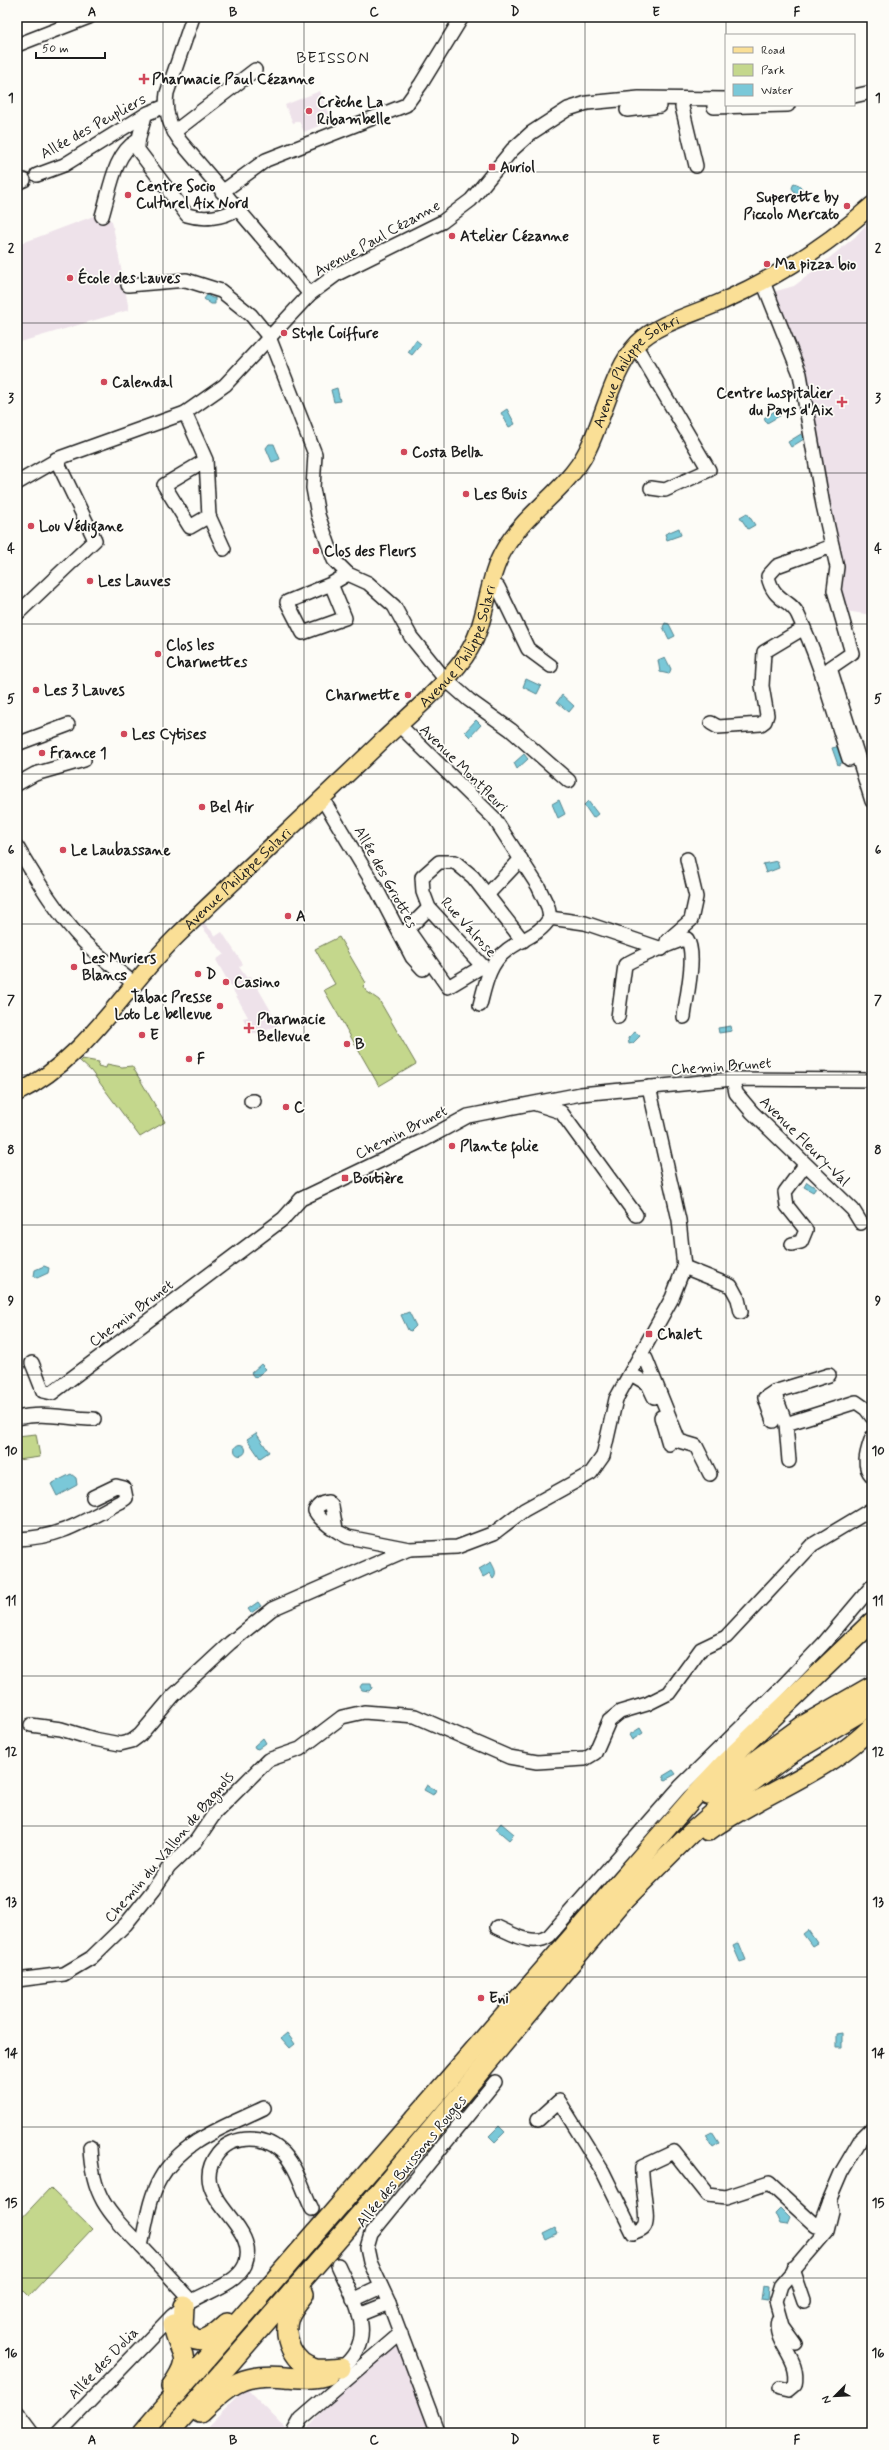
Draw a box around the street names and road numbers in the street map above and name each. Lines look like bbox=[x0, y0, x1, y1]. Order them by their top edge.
street label: Allée des Peupliers bbox=[37, 89, 150, 164]
street label: Avenue Paul Cézanne bbox=[311, 196, 444, 282]
street label: Avenue Philippe Solari bbox=[589, 311, 683, 431]
street label: Avenue Philippe Solari bbox=[415, 583, 501, 712]
street label: Avenue Montfleuri bbox=[415, 720, 512, 817]
street label: Avenue Philippe Solari bbox=[180, 823, 296, 935]
street label: Allée des Griottes bbox=[349, 823, 422, 932]
street label: Rue Valrose bbox=[436, 893, 501, 962]
street label: Chemin Brunet bbox=[670, 1053, 772, 1080]
street label: Avenue Fleury-Val bbox=[755, 1092, 854, 1191]
street label: Chemin Brunet bbox=[352, 1101, 451, 1165]
street label: Chemin Brunet bbox=[85, 1275, 178, 1352]
street label: Chemin du Vallon de Bagnols bbox=[101, 1768, 240, 1928]
street label: Allée des Buissons Rouges bbox=[352, 2091, 472, 2233]
street label: Allée des Dolia bbox=[64, 2323, 143, 2404]

